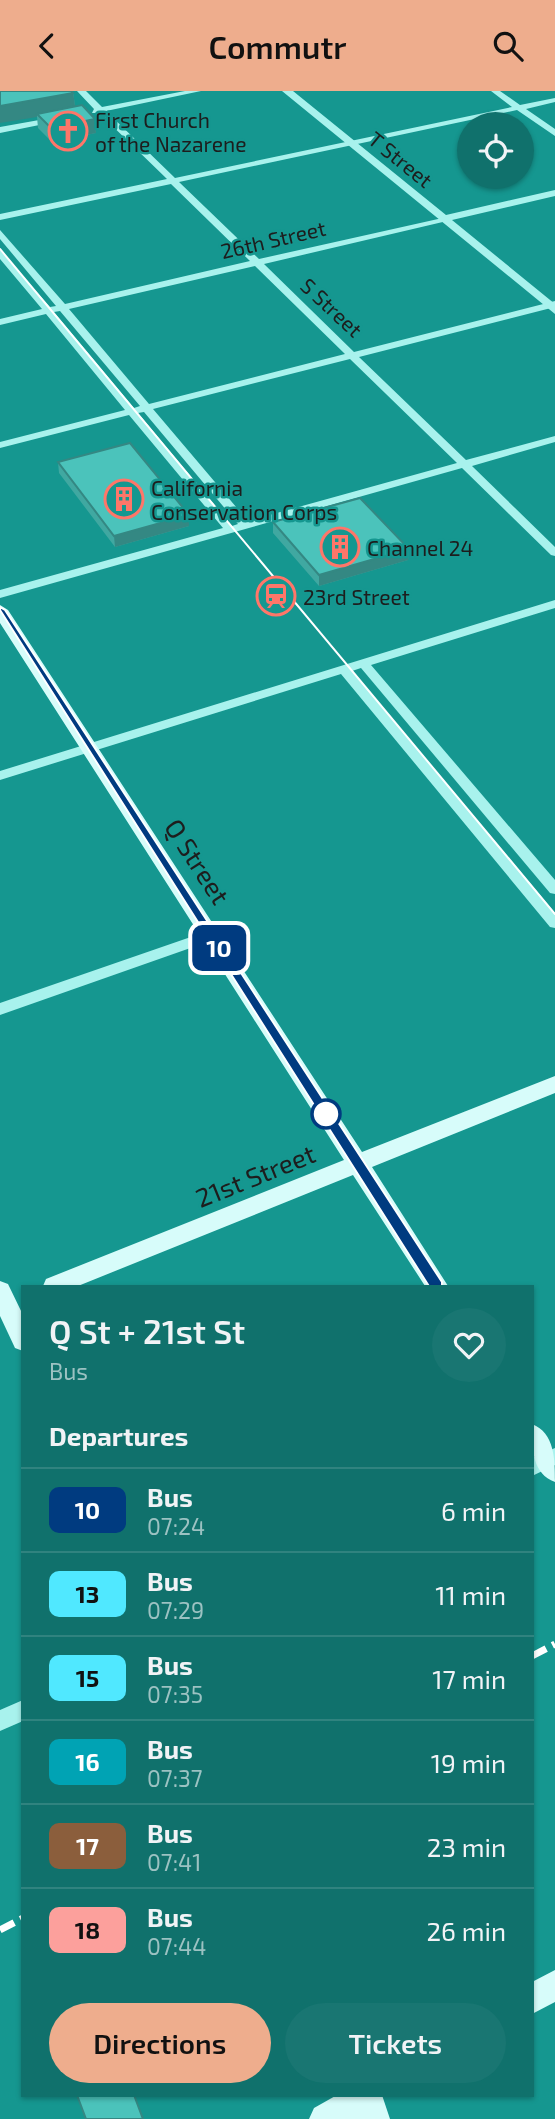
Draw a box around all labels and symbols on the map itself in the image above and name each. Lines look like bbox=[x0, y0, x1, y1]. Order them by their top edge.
place label: First Church of the Nazarene bbox=[95, 107, 246, 156]
church icon: First Church of the Nazarene bbox=[47, 110, 89, 152]
street label: T Street bbox=[364, 126, 438, 192]
street label: 26th Street bbox=[218, 215, 328, 263]
street label: S Street bbox=[296, 272, 368, 342]
place label: California Conservation Corps bbox=[151, 475, 337, 524]
building icon: California Conservation Corps bbox=[103, 478, 145, 520]
building icon: Channel 24 bbox=[319, 526, 361, 568]
place label: Channel 24 bbox=[367, 535, 474, 560]
station icon: 23rd Street bbox=[255, 575, 297, 617]
place label: 23rd Street bbox=[303, 584, 410, 609]
street label: Q Street bbox=[159, 813, 237, 910]
line badge: 10 bbox=[188, 925, 250, 971]
unlabelled marker bbox=[311, 1099, 341, 1129]
street label: 21st Street bbox=[191, 1137, 319, 1213]

